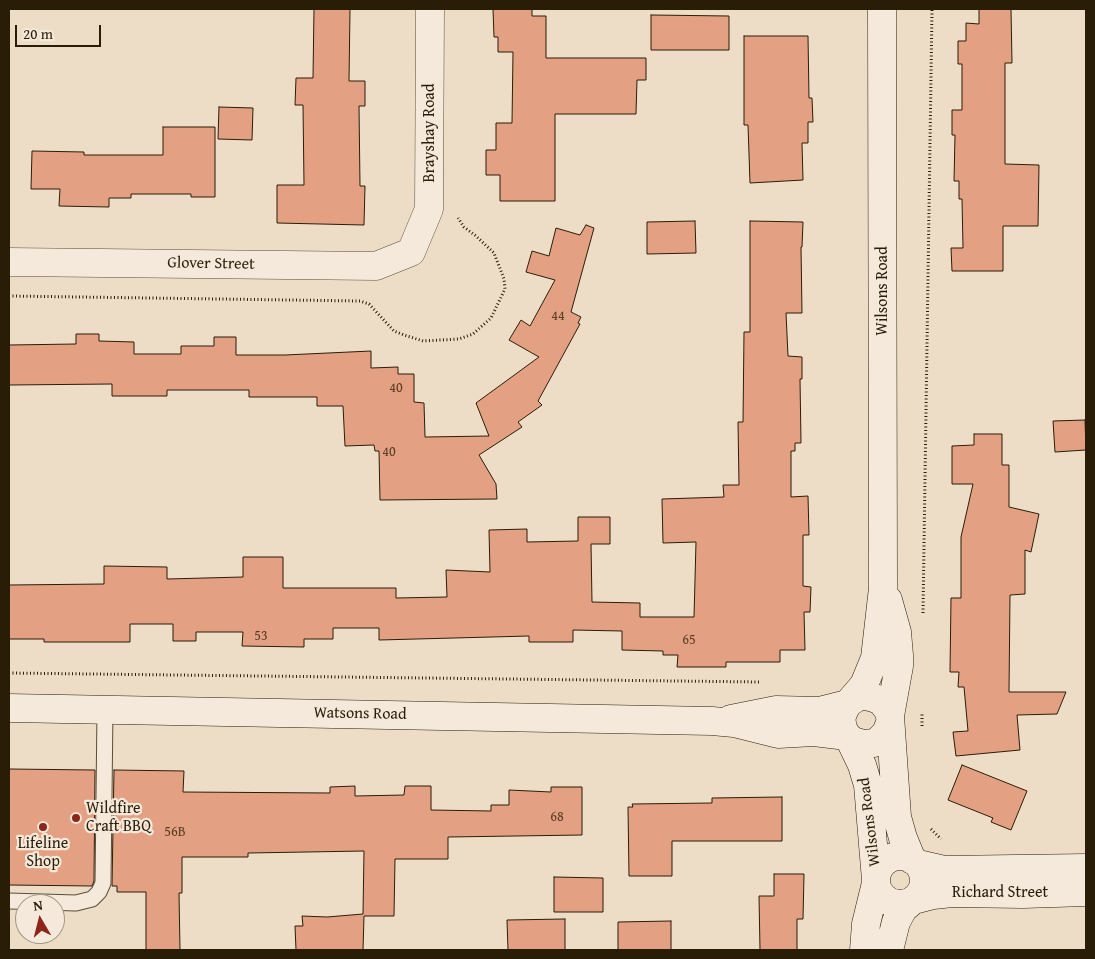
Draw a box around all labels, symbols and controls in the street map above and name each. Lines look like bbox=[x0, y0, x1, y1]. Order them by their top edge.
scale bar bbox=[18, 15, 104, 47]
text: 20 m bbox=[23, 23, 53, 44]
street label: Brayshay Road bbox=[420, 84, 440, 182]
street label: Wilsons Road bbox=[873, 246, 893, 336]
street label: Glover Street bbox=[167, 254, 255, 274]
house number: 44 bbox=[551, 308, 565, 324]
house number: 40 bbox=[389, 380, 403, 396]
house number: 40 bbox=[382, 444, 396, 460]
house number: 53 bbox=[254, 628, 268, 644]
house number: 65 bbox=[682, 632, 696, 648]
street label: Watsons Road bbox=[313, 704, 407, 724]
street label: Wilsons Road bbox=[855, 776, 885, 868]
place label: Wildfire Craft BBQ bbox=[86, 799, 151, 837]
house number: 68 bbox=[550, 809, 564, 825]
marker: Wildfire Craft BBQ bbox=[70, 812, 82, 824]
marker: Lifeline Shop bbox=[37, 821, 49, 833]
house number: 56B bbox=[164, 824, 186, 840]
place label: Lifeline Shop bbox=[18, 834, 68, 872]
street label: Richard Street bbox=[952, 883, 1048, 903]
north arrow bbox=[15, 894, 65, 944]
text: N bbox=[32, 895, 44, 916]

